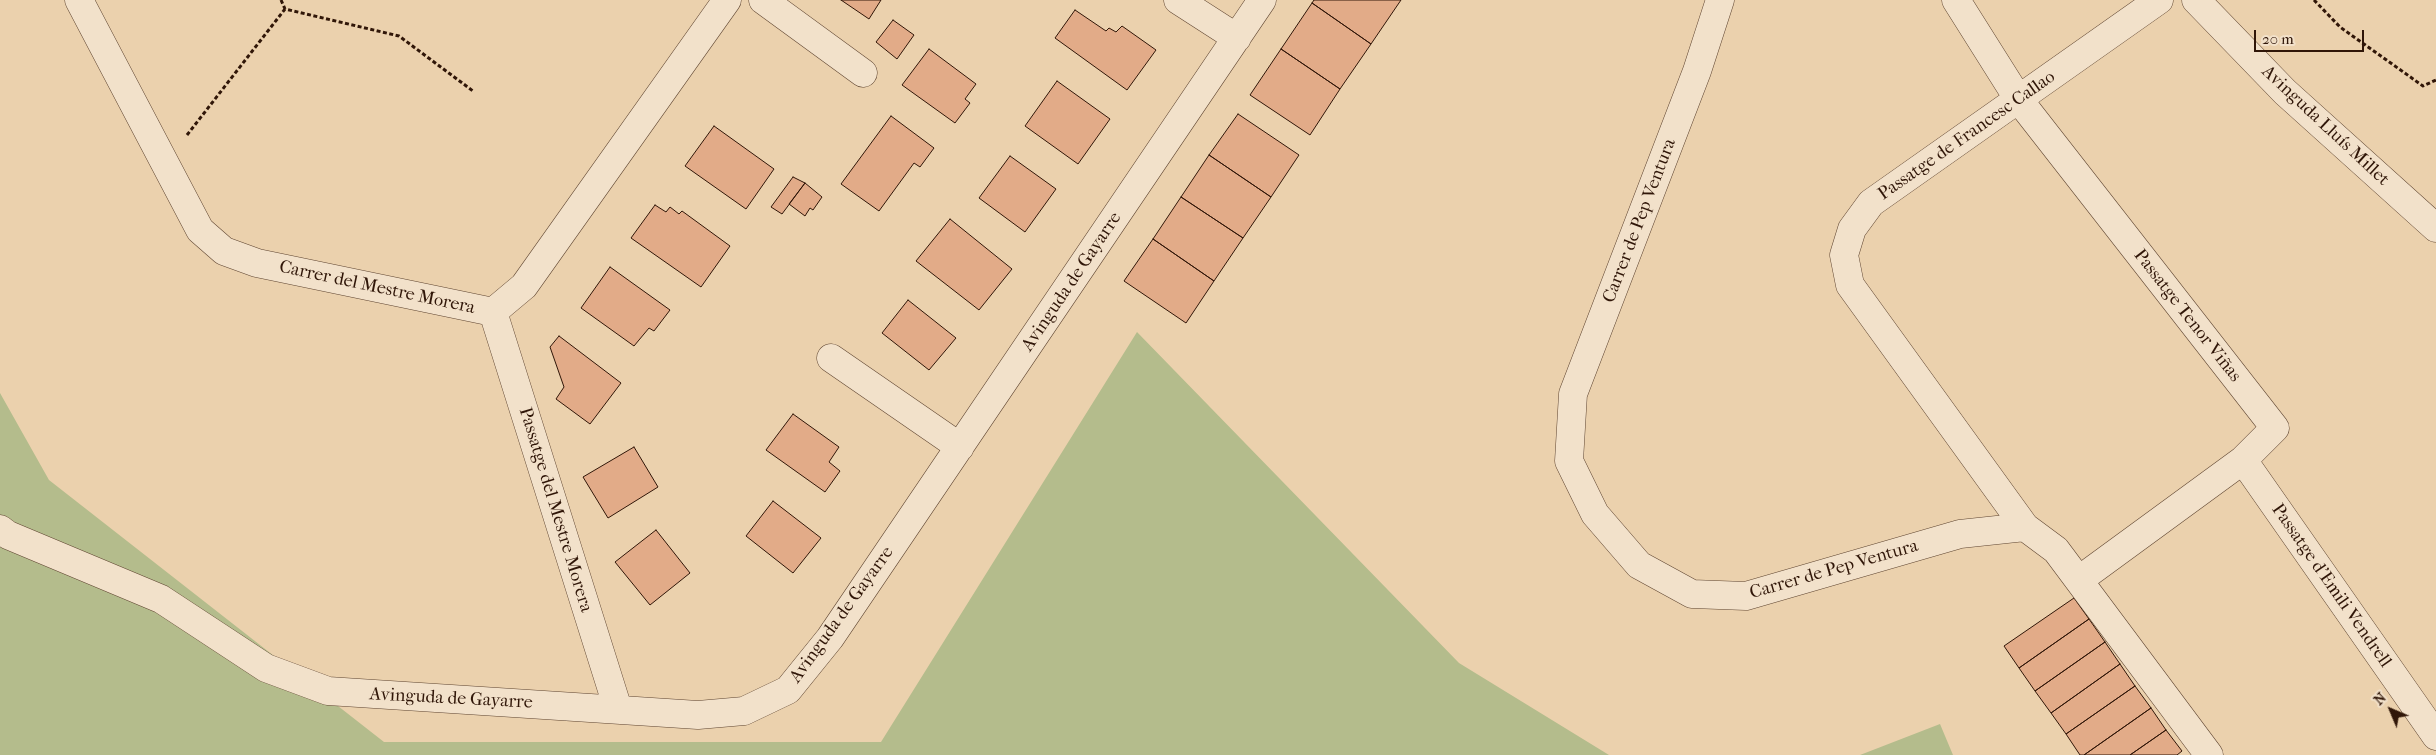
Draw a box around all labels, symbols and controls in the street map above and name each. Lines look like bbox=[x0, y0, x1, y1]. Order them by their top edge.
scale bar bbox=[2256, 20, 2366, 52]
text: 20 m bbox=[2262, 30, 2294, 48]
street label: Avinguda Lluís Millet bbox=[2257, 61, 2393, 191]
street label: Passatge de Francesc Callao bbox=[1874, 67, 2060, 205]
street label: Carrer de Pep Ventura bbox=[1599, 136, 1681, 306]
street label: Avinguda de Gayarre bbox=[1017, 208, 1127, 356]
street label: Passatge Tenor Viñas bbox=[2129, 245, 2245, 387]
street label: Carrer del Mestre Morera bbox=[277, 257, 477, 319]
street label: Passatge del Mestre Morera bbox=[514, 405, 596, 615]
street label: Passatge d'Emili Vendrell bbox=[2266, 500, 2396, 672]
street label: Carrer de Pep Ventura bbox=[1747, 536, 1921, 604]
street label: Avinguda de Gayarre bbox=[785, 543, 899, 687]
street label: Avinguda de Gayarre bbox=[369, 684, 533, 714]
north arrow bbox=[2366, 685, 2416, 735]
text: N bbox=[2370, 689, 2390, 709]

